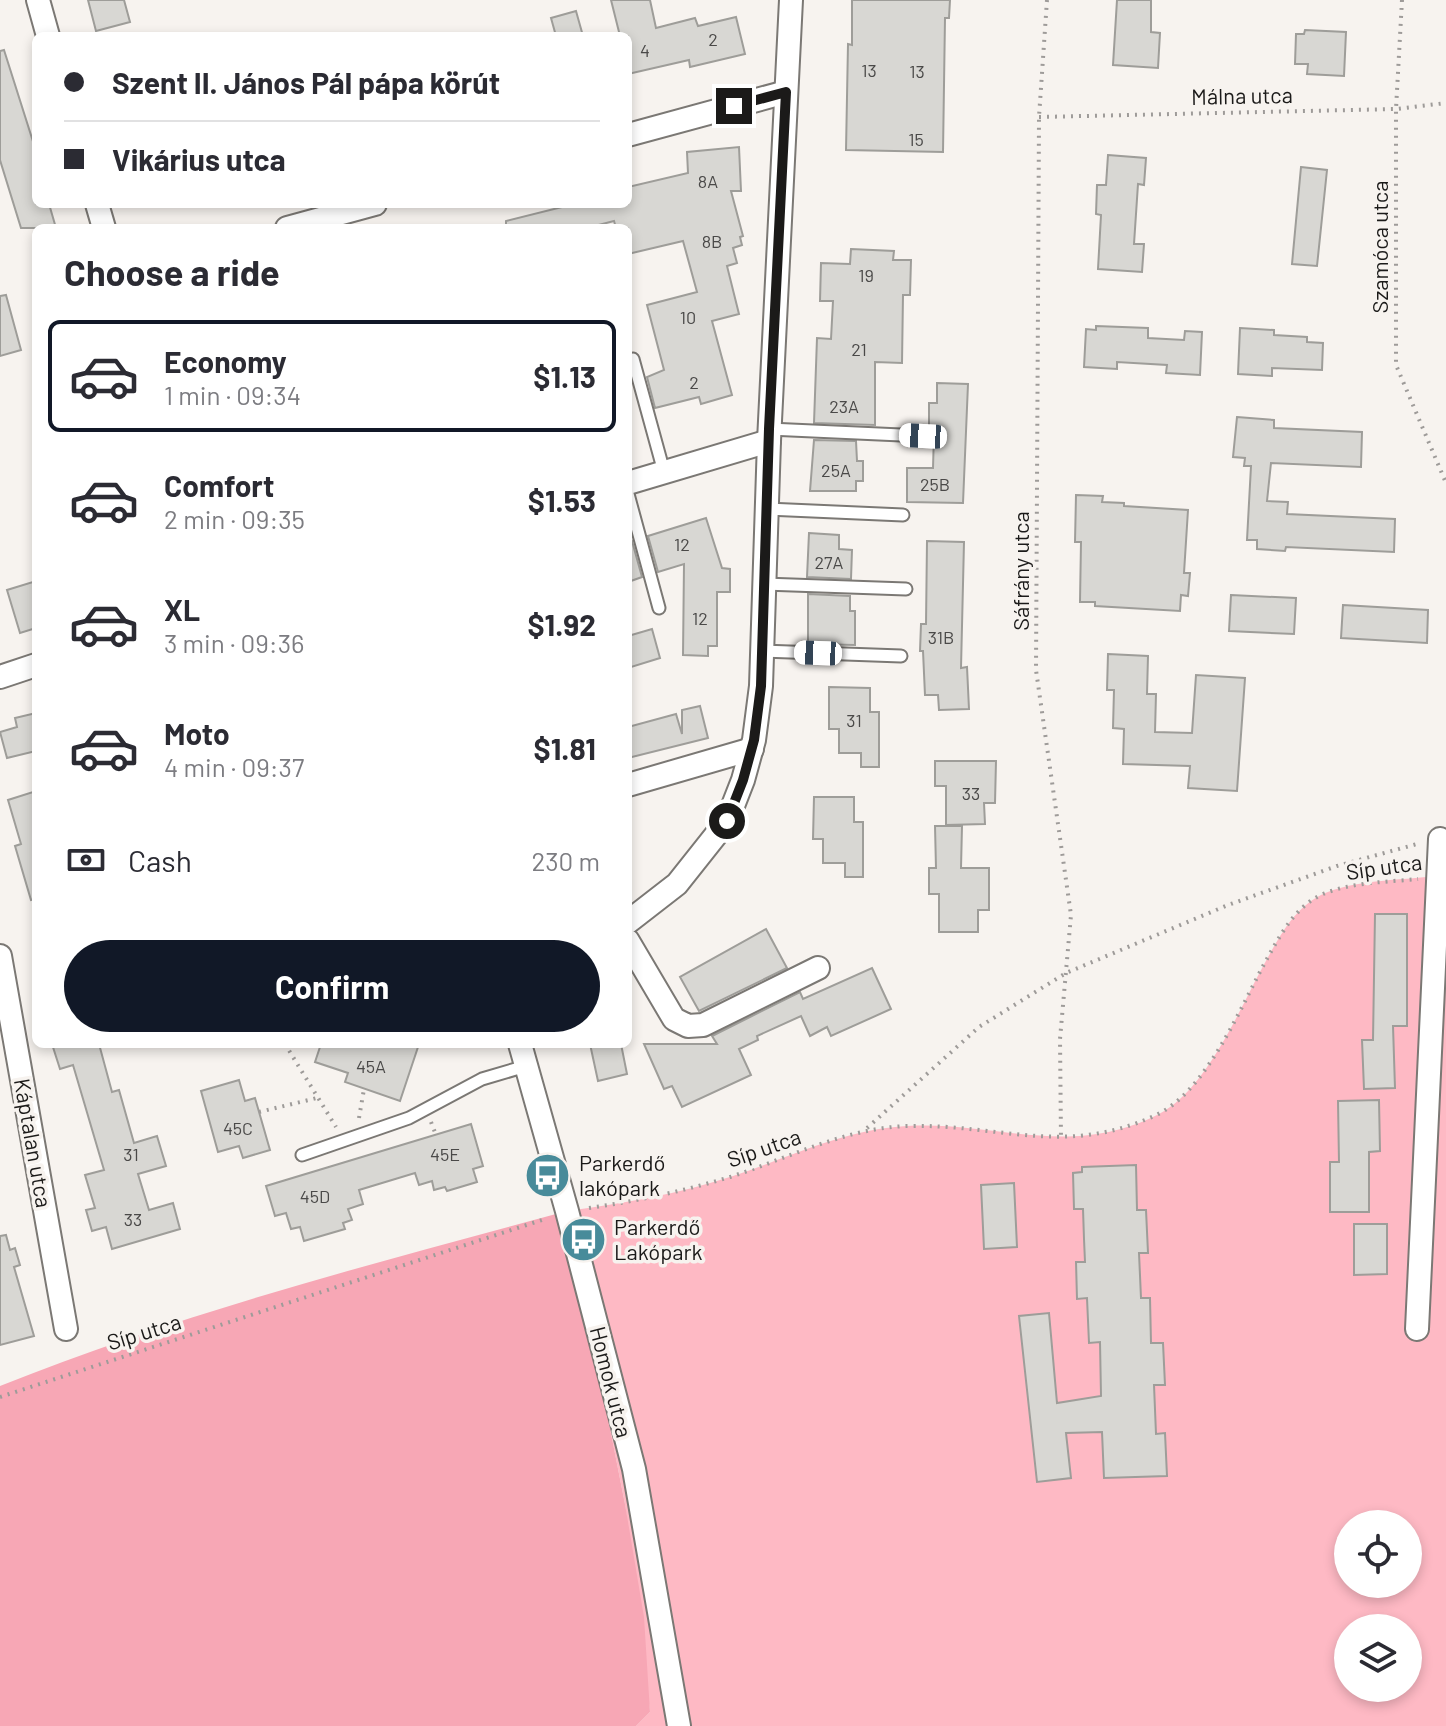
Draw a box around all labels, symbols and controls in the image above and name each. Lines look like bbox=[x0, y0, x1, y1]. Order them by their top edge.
house number: 2 bbox=[708, 28, 718, 50]
house number: 4 bbox=[640, 39, 650, 61]
house number: 13 bbox=[861, 59, 877, 81]
house number: 13 bbox=[909, 60, 925, 82]
text: Szent II. János Pál pápa körút bbox=[112, 64, 500, 100]
street label: Málna utca bbox=[1191, 81, 1293, 109]
route end bbox=[716, 88, 752, 124]
house number: 15 bbox=[908, 128, 924, 150]
text: Vikárius utca bbox=[112, 141, 286, 177]
house number: 8A bbox=[698, 170, 718, 192]
street label: Szamóca utca bbox=[1366, 181, 1392, 313]
house number: 8B bbox=[702, 230, 722, 252]
text: Choose a ride bbox=[64, 250, 280, 293]
house number: 19 bbox=[858, 264, 874, 286]
house number: 10 bbox=[680, 306, 696, 328]
house number: 21 bbox=[851, 338, 867, 360]
icon: car bbox=[68, 340, 140, 412]
text: Economy bbox=[164, 343, 287, 379]
text: $1.13 bbox=[533, 358, 596, 394]
house number: 2 bbox=[689, 371, 699, 393]
text: 1 min · 09:34 bbox=[164, 379, 301, 410]
house number: 23A bbox=[829, 395, 859, 417]
car bbox=[898, 423, 948, 449]
house number: 25A bbox=[821, 459, 851, 481]
icon: car bbox=[68, 464, 140, 536]
text: Comfort bbox=[164, 467, 274, 503]
house number: 25B bbox=[920, 473, 950, 495]
text: $1.53 bbox=[528, 482, 596, 518]
text: 2 min · 09:35 bbox=[164, 503, 305, 534]
street label: Sáfrány utca bbox=[1007, 511, 1033, 631]
house number: 12 bbox=[674, 533, 690, 555]
house number: 27A bbox=[814, 551, 844, 573]
icon: car bbox=[68, 588, 140, 660]
text: XL bbox=[164, 591, 200, 627]
text: $1.92 bbox=[527, 606, 596, 642]
house number: 12 bbox=[692, 607, 708, 629]
house number: 31B bbox=[928, 626, 954, 648]
text: 3 min · 09:36 bbox=[164, 627, 304, 658]
car bbox=[794, 640, 842, 666]
house number: 31 bbox=[846, 709, 862, 731]
icon: car bbox=[68, 712, 140, 784]
text: Moto bbox=[164, 715, 230, 751]
text: $1.81 bbox=[534, 730, 596, 766]
text: 4 min · 09:37 bbox=[164, 751, 304, 782]
house number: 33 bbox=[962, 782, 980, 804]
route start bbox=[709, 803, 745, 839]
icon: cash bbox=[64, 838, 108, 882]
text: Cash bbox=[128, 842, 192, 878]
text: 230 m bbox=[531, 845, 600, 876]
street label: Síp utca bbox=[1344, 848, 1423, 884]
button: Confirm bbox=[64, 940, 600, 1032]
house number: 45A bbox=[356, 1055, 386, 1077]
street label: Káptalan utca bbox=[10, 1076, 58, 1209]
house number: 45C bbox=[223, 1117, 253, 1139]
street label: Síp utca bbox=[723, 1122, 804, 1172]
house number: 31 bbox=[123, 1143, 139, 1165]
house number: 45E bbox=[430, 1143, 460, 1165]
place label: Parkerdő lakópark bbox=[579, 1149, 665, 1200]
bus stop icon: Parkerdő lakópark bbox=[524, 1152, 572, 1200]
house number: 45D bbox=[300, 1185, 330, 1207]
house number: 33 bbox=[124, 1208, 142, 1230]
place label: Parkerdő Lakópark bbox=[614, 1213, 703, 1264]
bus stop icon: Parkerdő Lakópark bbox=[559, 1216, 607, 1264]
street label: Síp utca bbox=[103, 1307, 184, 1355]
street label: Homok utca bbox=[586, 1323, 638, 1440]
map controls bbox=[1334, 1510, 1422, 1702]
button: locate bbox=[1334, 1510, 1422, 1598]
button: layers bbox=[1334, 1614, 1422, 1702]

